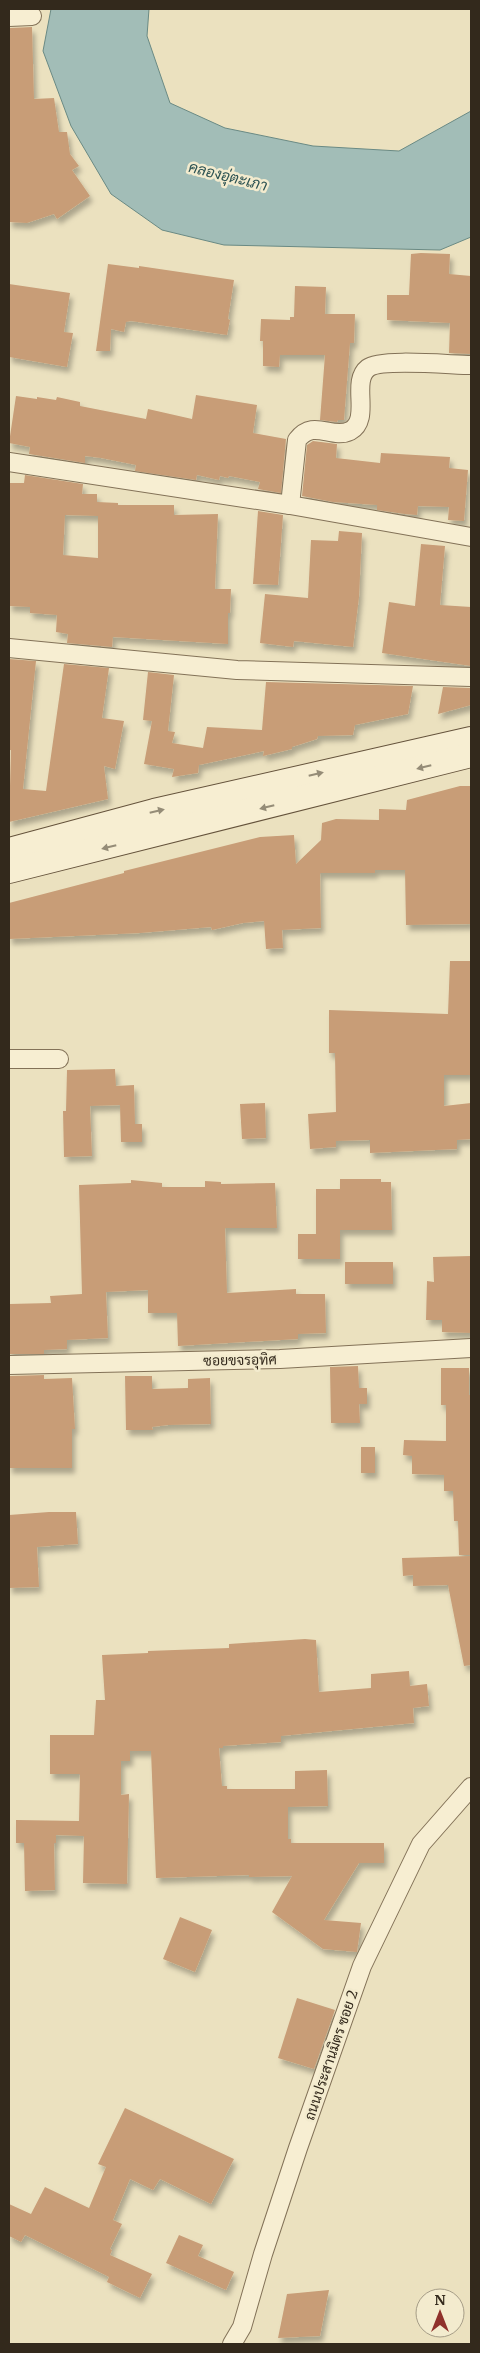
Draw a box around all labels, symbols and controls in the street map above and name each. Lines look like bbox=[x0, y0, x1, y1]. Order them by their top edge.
water label: คลองอุ่ตะเภา bbox=[186, 157, 269, 197]
one-way arrow bbox=[416, 764, 431, 772]
one-way arrow bbox=[308, 770, 323, 778]
one-way arrow bbox=[259, 804, 274, 812]
one-way arrow bbox=[150, 807, 165, 815]
one-way arrow bbox=[101, 843, 116, 851]
street label: ซอยขจรอุทิศ bbox=[203, 1350, 277, 1371]
street label: ถนนประสานมิตร ซอย 2 bbox=[300, 1987, 362, 2123]
north arrow bbox=[415, 2288, 465, 2338]
text: N bbox=[434, 2291, 446, 2309]

